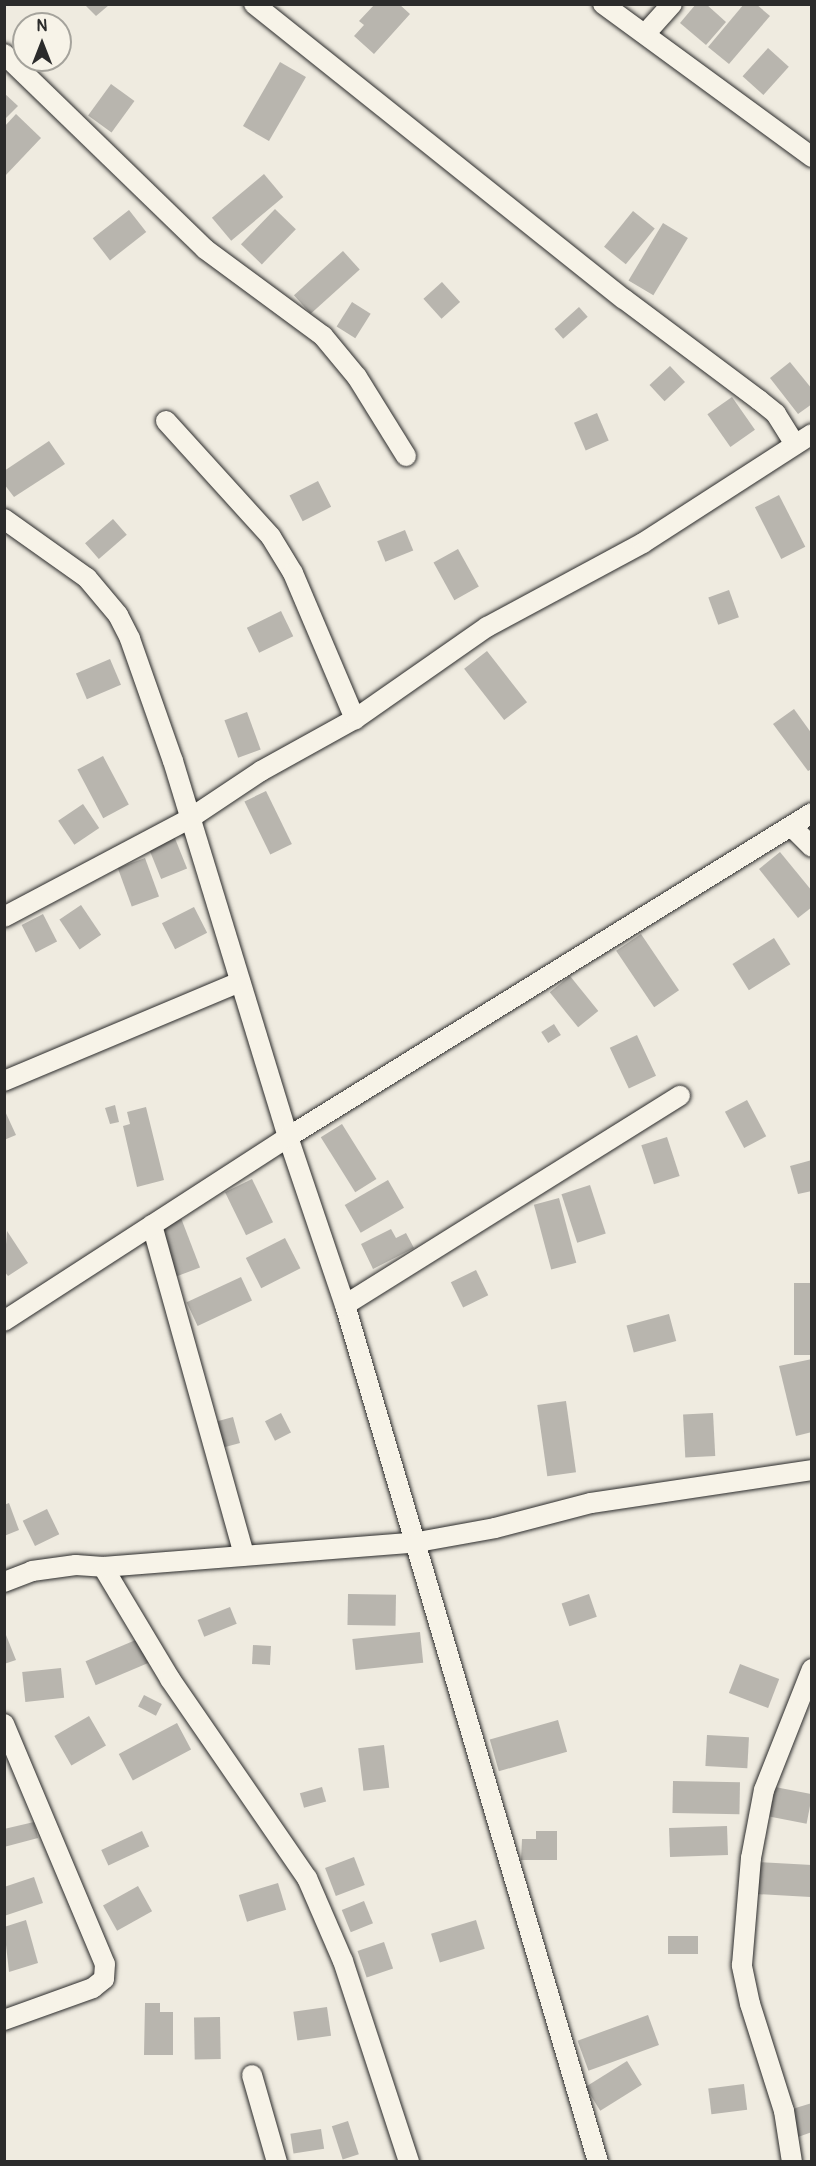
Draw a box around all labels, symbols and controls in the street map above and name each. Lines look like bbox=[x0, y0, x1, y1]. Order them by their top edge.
north arrow bbox=[12, 12, 72, 72]
text: N bbox=[37, 16, 47, 36]

